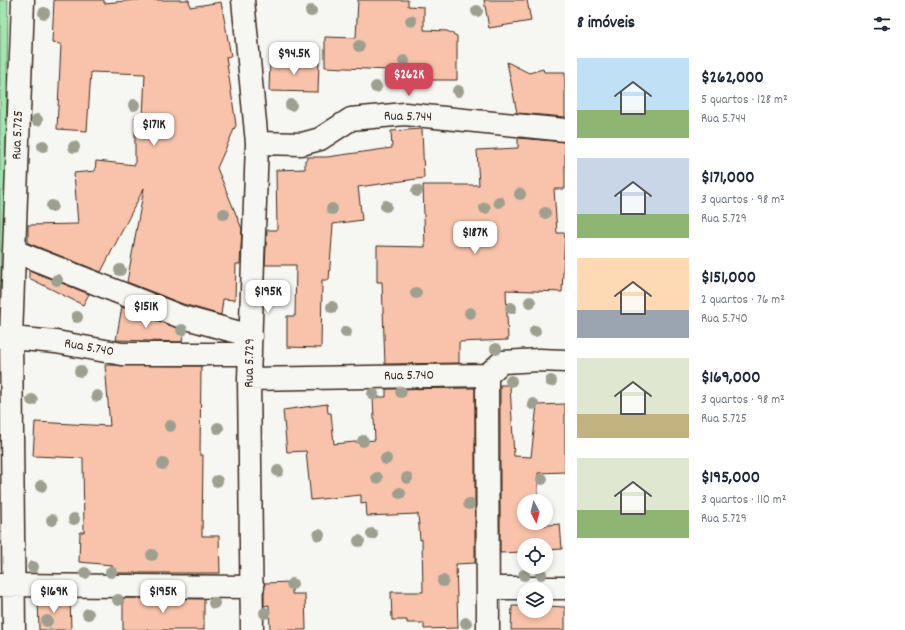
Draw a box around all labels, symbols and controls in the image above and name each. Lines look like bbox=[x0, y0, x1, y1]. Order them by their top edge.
text: 8 imóveis bbox=[577, 12, 635, 36]
icon: filters bbox=[871, 13, 893, 35]
pin: $94.5K bbox=[261, 42, 327, 76]
text: $94.5K bbox=[278, 45, 310, 64]
pin: $262K bbox=[381, 63, 437, 97]
text: $262K bbox=[394, 66, 424, 85]
text: $262,000 bbox=[701, 67, 764, 91]
icon: home bbox=[609, 74, 657, 122]
text: 5 quartos · 128 m² bbox=[701, 91, 788, 110]
street label: Rua 5.744 bbox=[384, 107, 432, 127]
street label: Rua 5.725 bbox=[7, 110, 29, 160]
text: Rua 5.744 bbox=[701, 110, 746, 129]
pin: $171K bbox=[126, 113, 182, 147]
text: $171K bbox=[142, 116, 166, 135]
text: $171,000 bbox=[701, 167, 755, 191]
icon: home bbox=[609, 174, 657, 222]
text: 3 quartos · 98 m² bbox=[701, 191, 785, 210]
text: Rua 5.729 bbox=[701, 210, 747, 229]
pin: $187K bbox=[447, 221, 503, 255]
text: $187K bbox=[462, 224, 488, 243]
text: $151,000 bbox=[701, 267, 756, 291]
icon: home bbox=[609, 274, 657, 322]
pin: $195K bbox=[240, 280, 296, 314]
text: $195K bbox=[254, 283, 282, 302]
text: 2 quartos · 76 m² bbox=[701, 291, 785, 310]
pin: $151K bbox=[118, 295, 174, 329]
text: $151K bbox=[134, 298, 158, 317]
text: Rua 5.740 bbox=[701, 310, 748, 329]
street label: Rua 5.740 bbox=[63, 334, 115, 362]
street label: Rua 5.729 bbox=[240, 338, 260, 388]
street label: Rua 5.740 bbox=[384, 366, 434, 386]
text: $169,000 bbox=[701, 367, 760, 391]
icon: home bbox=[609, 374, 657, 422]
text: 3 quartos · 98 m² bbox=[701, 391, 785, 410]
text: Rua 5.725 bbox=[701, 410, 747, 429]
text: $195,000 bbox=[701, 467, 760, 491]
icon: home bbox=[609, 474, 657, 522]
text: 3 quartos · 110 m² bbox=[701, 491, 786, 510]
north arrow bbox=[517, 494, 553, 530]
map controls bbox=[517, 494, 553, 618]
text: Rua 5.729 bbox=[701, 510, 747, 529]
button: locate bbox=[517, 538, 553, 574]
pin: $169K bbox=[26, 580, 82, 614]
pin: $195K bbox=[135, 580, 191, 614]
button: layers bbox=[517, 582, 553, 618]
text: $169K bbox=[40, 583, 68, 602]
text: $195K bbox=[149, 583, 177, 602]

